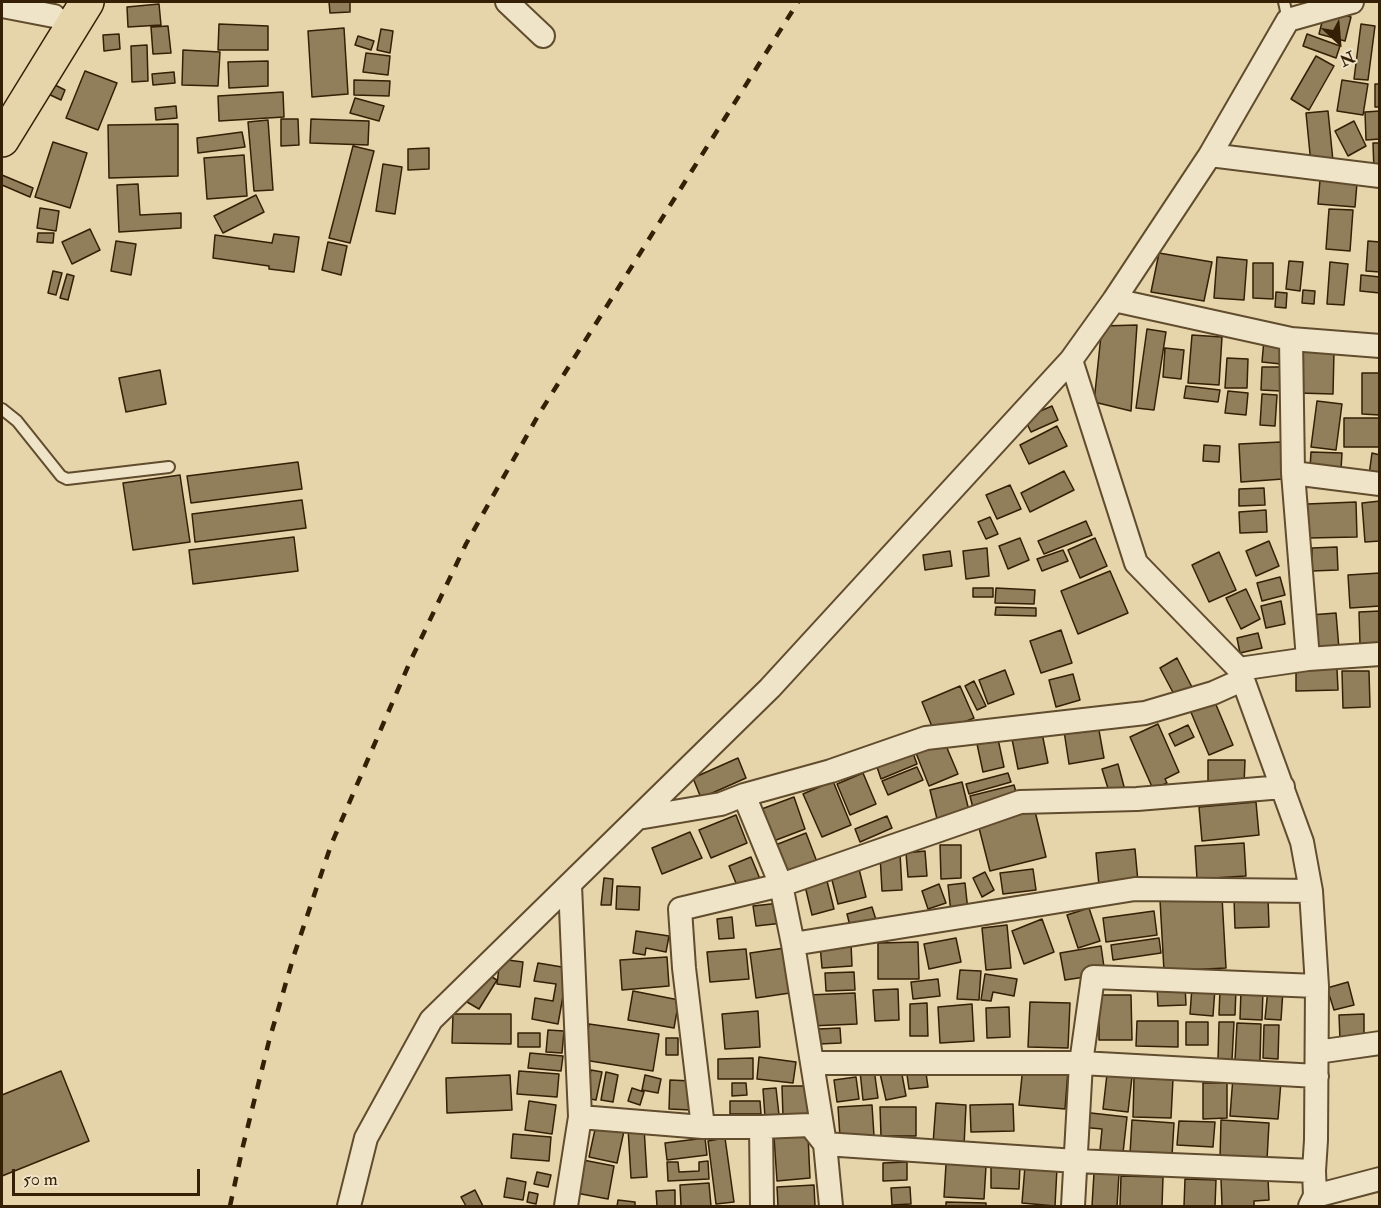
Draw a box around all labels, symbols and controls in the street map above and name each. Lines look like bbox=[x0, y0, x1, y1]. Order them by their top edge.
north arrow bbox=[1309, 12, 1369, 72]
text: N bbox=[1336, 46, 1358, 70]
scale bar bbox=[15, 1157, 202, 1195]
text: 50 m bbox=[23, 1168, 58, 1191]

